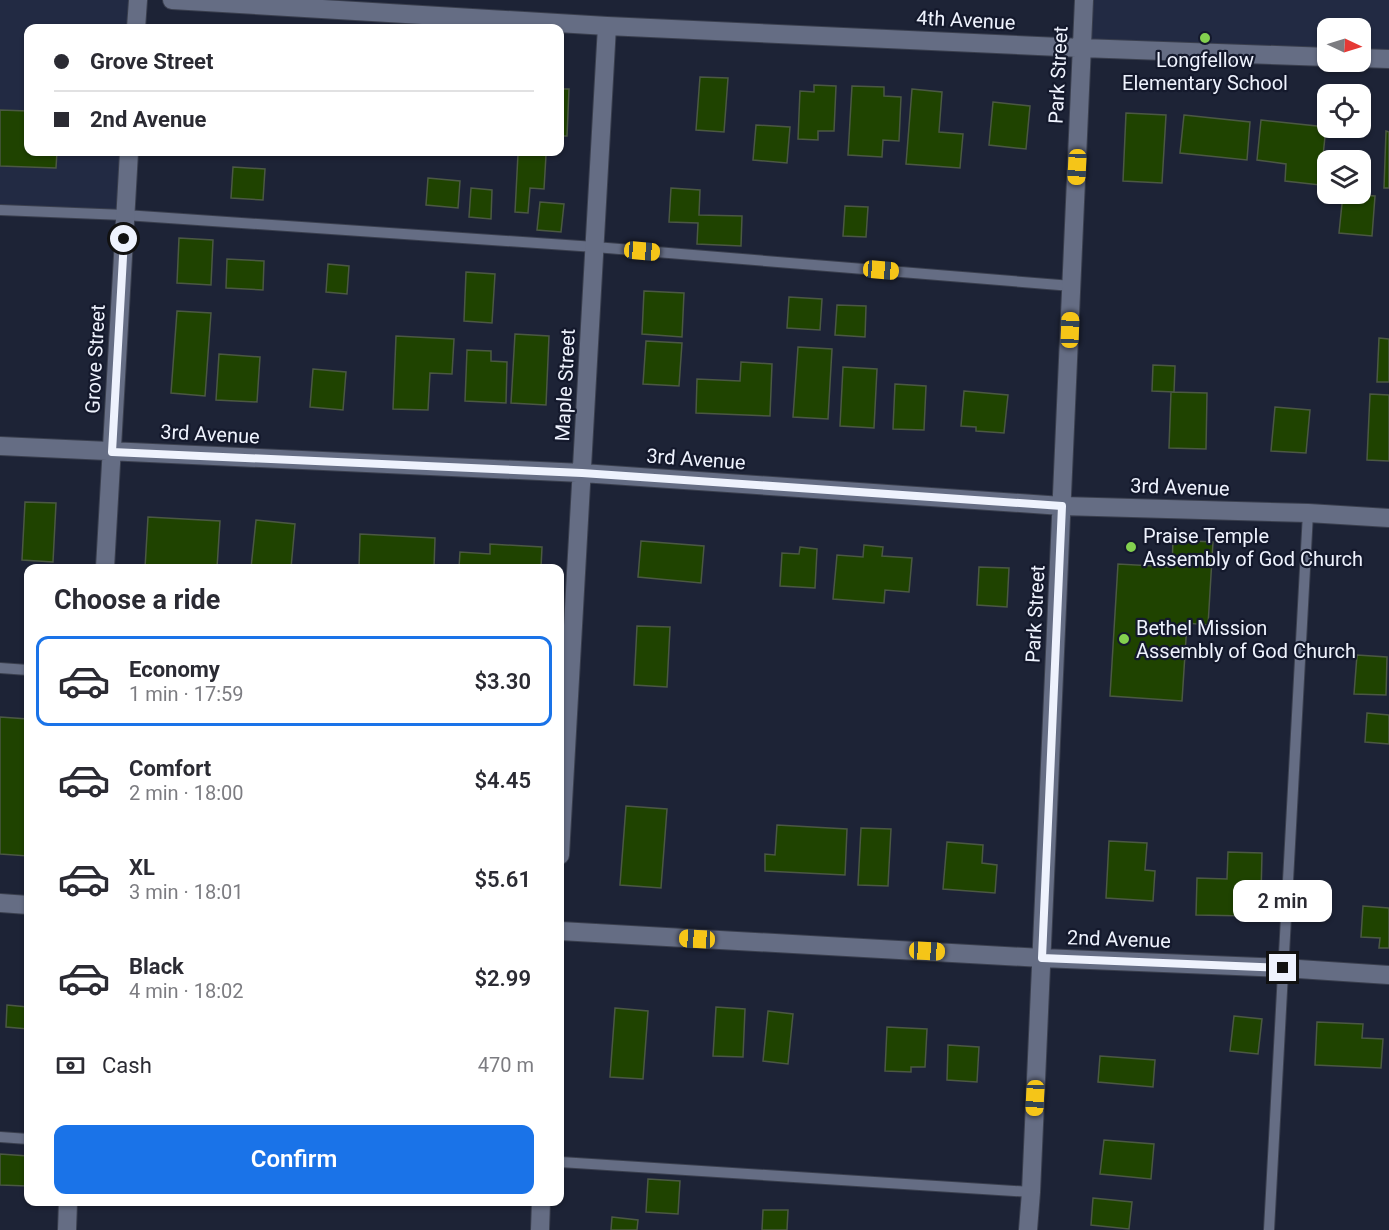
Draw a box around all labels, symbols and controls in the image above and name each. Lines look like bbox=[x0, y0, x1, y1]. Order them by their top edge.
street label: 4th Avenue bbox=[916, 5, 1016, 35]
north arrow bbox=[1317, 18, 1371, 72]
map controls bbox=[1317, 18, 1371, 204]
street label: Park Street bbox=[1043, 25, 1073, 125]
marker: Longfellow Elementary School bbox=[1198, 31, 1212, 45]
place label: Longfellow Elementary School bbox=[1122, 48, 1288, 95]
text: Grove Street bbox=[90, 49, 213, 74]
button: locate bbox=[1317, 84, 1371, 138]
text: 2nd Avenue bbox=[90, 107, 206, 132]
car bbox=[1067, 149, 1087, 185]
button: layers bbox=[1317, 150, 1371, 204]
route start bbox=[110, 225, 137, 252]
car bbox=[623, 240, 661, 262]
car bbox=[862, 259, 900, 281]
street label: Grove Street bbox=[80, 304, 110, 414]
car bbox=[1060, 312, 1080, 348]
street label: Maple Street bbox=[550, 328, 580, 442]
street label: 3rd Avenue bbox=[160, 419, 260, 449]
street label: 3rd Avenue bbox=[646, 444, 746, 474]
street label: 3rd Avenue bbox=[1130, 473, 1230, 501]
place label: Praise Temple Assembly of God Church bbox=[1143, 524, 1363, 571]
marker: Praise Temple Assembly of God Church bbox=[1124, 540, 1138, 554]
street label: Park Street bbox=[1020, 564, 1050, 664]
text: Choose a ride bbox=[54, 584, 220, 616]
place label: Bethel Mission Assembly of God Church bbox=[1136, 616, 1356, 663]
marker: Bethel Mission Assembly of God Church bbox=[1117, 632, 1131, 646]
icon: car bbox=[57, 654, 111, 708]
text: Economy bbox=[129, 657, 220, 682]
text: $3.30 bbox=[474, 669, 531, 694]
text: 1 min · 17:59 bbox=[129, 682, 244, 706]
icon: car bbox=[57, 753, 111, 807]
text: Comfort bbox=[129, 756, 211, 781]
text: $4.45 bbox=[474, 768, 531, 793]
text: 2 min · 18:00 bbox=[129, 781, 244, 805]
icon: car bbox=[57, 852, 111, 906]
text: XL bbox=[129, 855, 155, 880]
text: $5.61 bbox=[474, 867, 531, 892]
text: 3 min · 18:01 bbox=[129, 880, 244, 904]
callout: 2 min bbox=[1234, 881, 1332, 923]
text: 2 min bbox=[1257, 889, 1308, 913]
street label: 2nd Avenue bbox=[1067, 925, 1171, 953]
car bbox=[679, 929, 715, 949]
car bbox=[909, 941, 945, 961]
icon: car bbox=[57, 951, 111, 1005]
text: Black bbox=[129, 954, 184, 979]
route end bbox=[1269, 954, 1296, 981]
text: $2.99 bbox=[474, 966, 531, 991]
text: 4 min · 18:02 bbox=[129, 979, 244, 1003]
icon: cash bbox=[54, 1049, 87, 1082]
text: Cash bbox=[102, 1053, 152, 1078]
text: 470 m bbox=[478, 1053, 534, 1077]
car bbox=[1025, 1080, 1045, 1116]
button: Confirm bbox=[54, 1125, 534, 1194]

